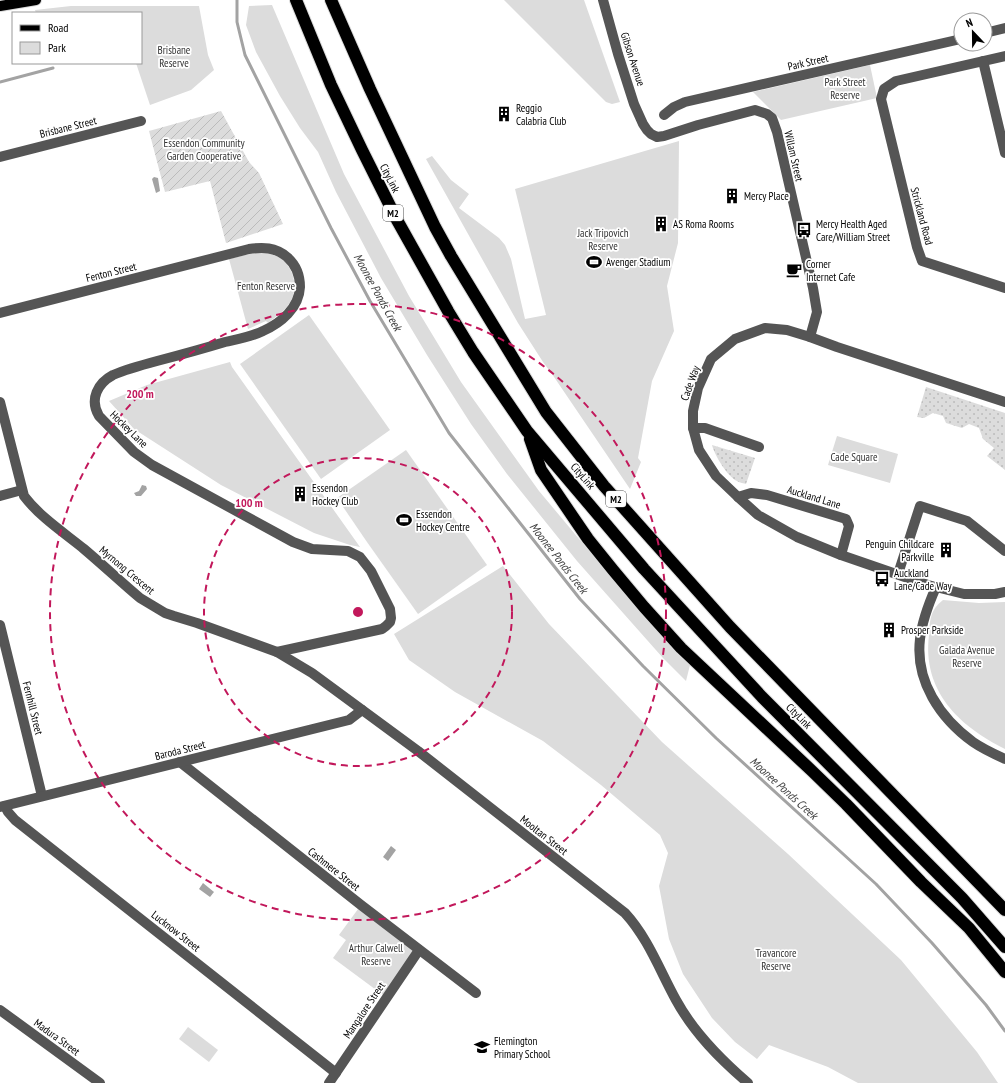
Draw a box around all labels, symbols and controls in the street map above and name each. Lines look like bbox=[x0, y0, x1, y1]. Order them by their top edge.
legend bbox=[12, 12, 142, 64]
north arrow bbox=[953, 12, 993, 52]
text: N bbox=[964, 15, 975, 30]
text: Road bbox=[48, 20, 68, 35]
street label: Gibson Avenue bbox=[618, 30, 648, 88]
text: Park bbox=[48, 40, 66, 55]
park label: Brisbane Reserve bbox=[158, 43, 191, 70]
street label: Park Street bbox=[786, 51, 830, 73]
park label: Park Street Reserve bbox=[824, 75, 866, 102]
place label: Reggio Calabria Club bbox=[516, 101, 567, 128]
building icon: Reggio Calabria Club bbox=[495, 105, 513, 123]
street label: Brisbane Street bbox=[38, 113, 98, 141]
street label: Willam Street bbox=[781, 129, 807, 183]
park label: Essendon Community Garden Cooperative bbox=[163, 136, 245, 163]
street label: CityLink bbox=[377, 161, 404, 195]
street label: Strickland Road bbox=[908, 186, 936, 247]
building icon: Mercy Place bbox=[723, 187, 741, 205]
place label: Mercy Place bbox=[744, 189, 789, 203]
road number: M2 bbox=[383, 205, 403, 221]
building icon: AS Roma Rooms bbox=[652, 215, 670, 233]
place label: AS Roma Rooms bbox=[673, 217, 734, 231]
place label: Mercy Health Aged Care/William Street bbox=[816, 217, 890, 244]
bus stop icon: Mercy Health Aged Care/William Street bbox=[795, 221, 813, 239]
park label: Jack Tripovich Reserve bbox=[576, 226, 629, 253]
water label: Moonee Ponds Creek bbox=[351, 251, 406, 334]
sports icon: Avenger Stadium bbox=[585, 253, 603, 271]
place label: Avenger Stadium bbox=[606, 255, 670, 269]
place label: Corner Internet Cafe bbox=[806, 257, 856, 284]
street label: Fenton Street bbox=[84, 259, 138, 285]
cafe icon: Corner Internet Cafe bbox=[785, 261, 803, 279]
park label: Fenton Reserve bbox=[237, 279, 296, 293]
street label: Cade Way bbox=[677, 363, 703, 402]
text: 200 m bbox=[126, 386, 154, 401]
street label: Hockey Lane bbox=[107, 407, 151, 451]
park label: Cade Square bbox=[830, 450, 878, 464]
street label: CityLink bbox=[568, 460, 599, 493]
place label: Essendon Hockey Club bbox=[312, 481, 359, 508]
street label: Auckland Lane bbox=[786, 482, 843, 512]
building icon: Essendon Hockey Club bbox=[291, 485, 309, 503]
road number: M2 bbox=[606, 491, 626, 507]
text: 100 m bbox=[235, 495, 263, 510]
place label: Essendon Hockey Centre bbox=[416, 507, 470, 534]
sports icon: Essendon Hockey Centre bbox=[395, 511, 413, 529]
water label: Moonee Ponds Creek bbox=[527, 519, 592, 598]
place label: Penguin Childcare Parkville bbox=[865, 537, 934, 564]
building icon: Penguin Childcare Parkville bbox=[937, 541, 955, 559]
street label: Myrnong Crescent bbox=[96, 543, 158, 597]
place label: Auckland Lane/Cade Way bbox=[894, 566, 953, 593]
bus stop icon: Auckland Lane/Cade Way bbox=[873, 570, 891, 588]
centre of rings bbox=[351, 605, 365, 619]
building icon: Prosper Parkside bbox=[880, 621, 898, 639]
place label: Prosper Parkside bbox=[901, 623, 964, 637]
park label: Galada Avenue Reserve bbox=[939, 643, 995, 670]
street label: Fernhill Street bbox=[20, 680, 46, 736]
street label: CityLink bbox=[783, 700, 815, 732]
street label: Baroda Street bbox=[153, 737, 207, 763]
water label: Moonee Ponds Creek bbox=[747, 754, 822, 823]
street label: Mooltan Street bbox=[517, 812, 571, 858]
street label: Cashmere Street bbox=[305, 844, 363, 894]
street label: Lucknow Street bbox=[149, 908, 203, 954]
park label: Arthur Calwell Reserve bbox=[349, 941, 404, 968]
park label: Travancore Reserve bbox=[756, 946, 797, 973]
street label: Mangalore Street bbox=[340, 979, 388, 1041]
street label: Madura Street bbox=[31, 1016, 83, 1058]
place label: Flemington Primary School bbox=[494, 1034, 551, 1061]
school or university icon: Flemington Primary School bbox=[473, 1038, 491, 1056]

